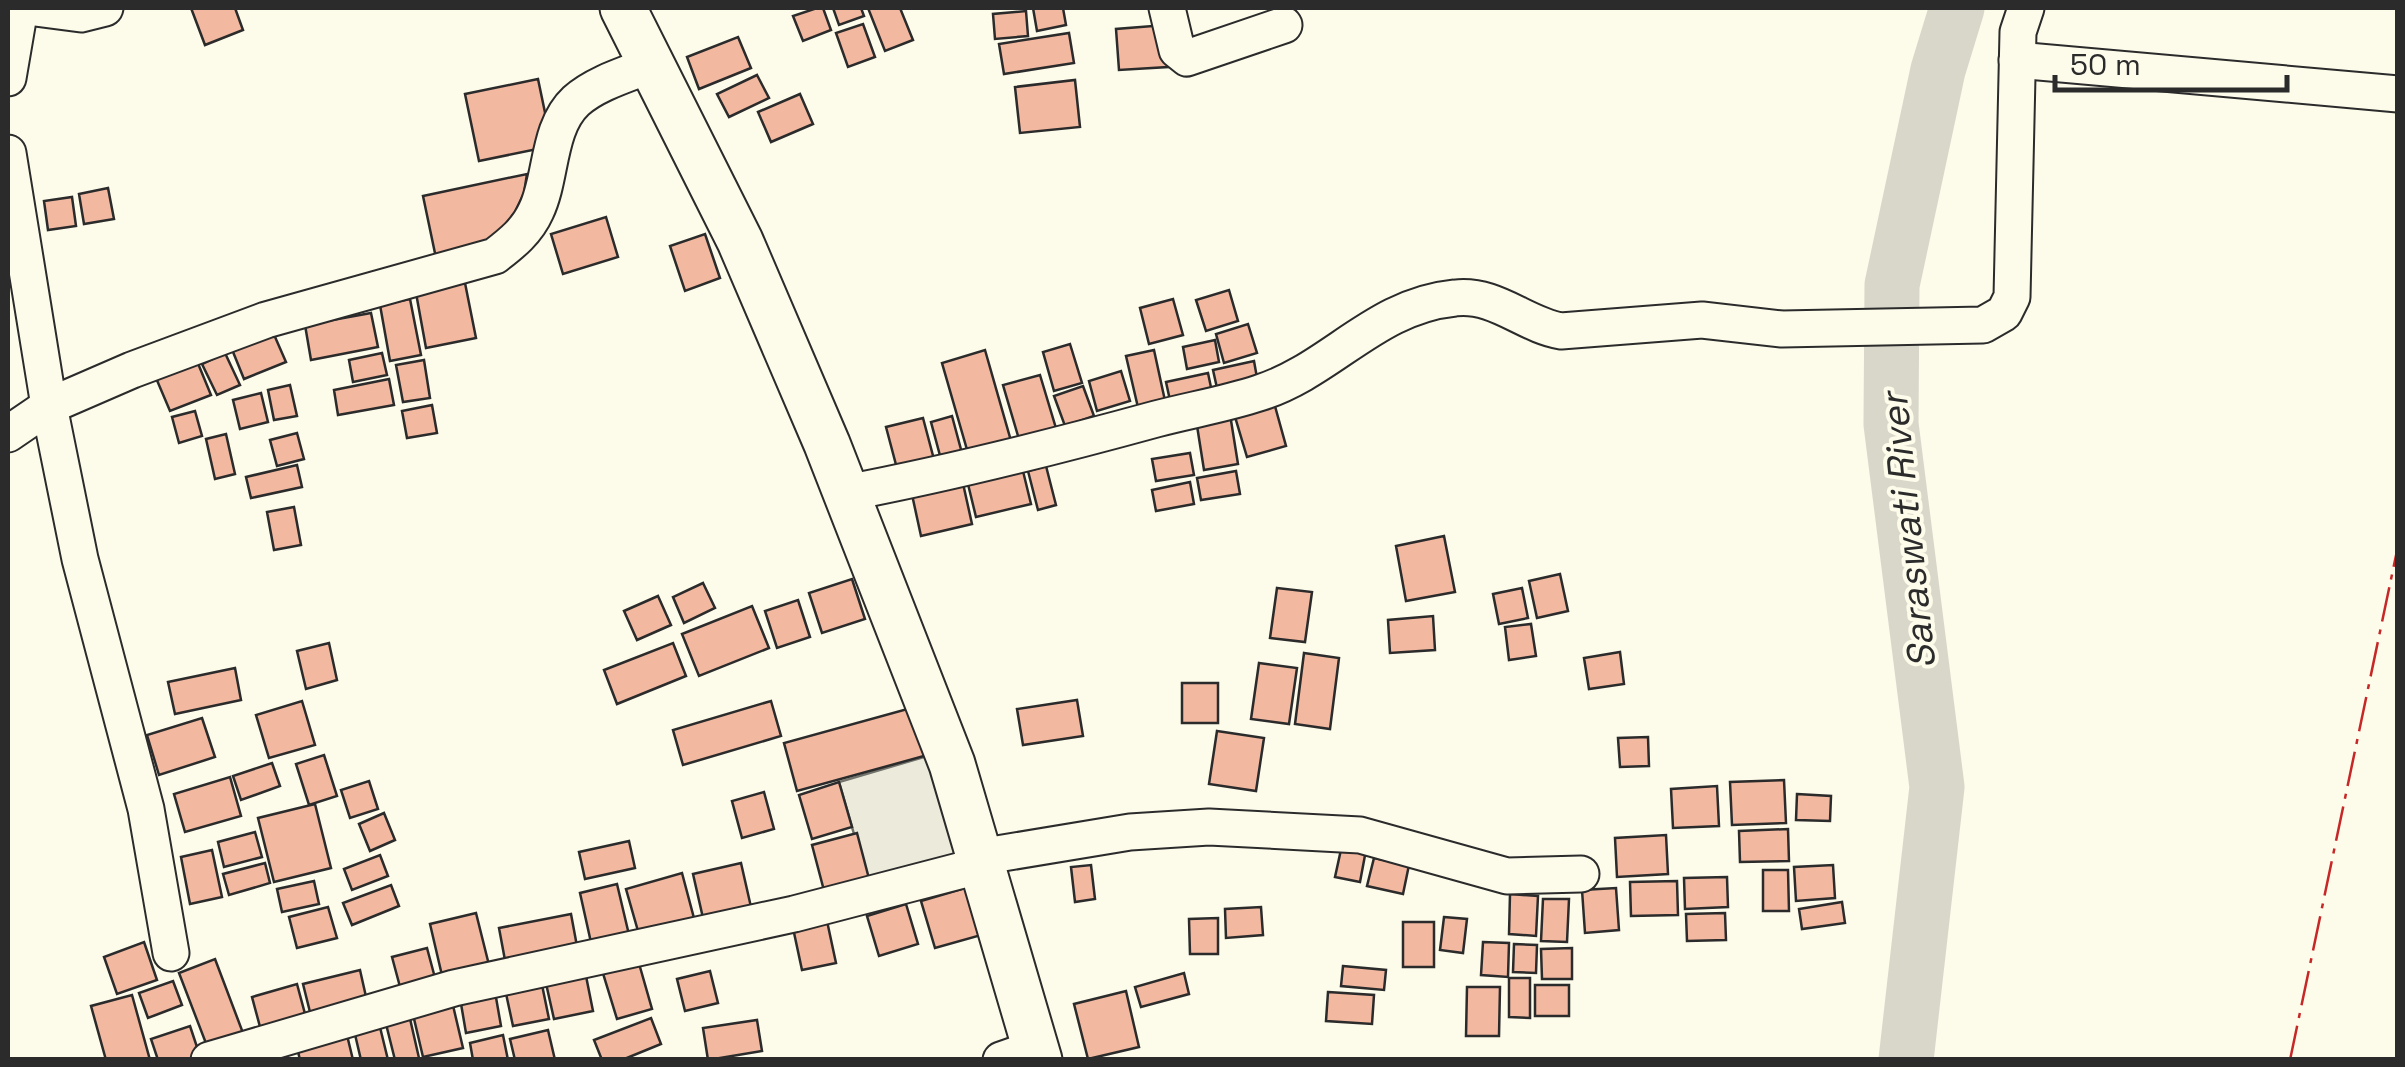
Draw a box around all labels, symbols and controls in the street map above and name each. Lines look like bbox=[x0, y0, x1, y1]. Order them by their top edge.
scale bar bbox=[2055, 30, 2288, 92]
text: 50 m bbox=[2070, 45, 2141, 84]
water label: Saraswati River bbox=[1869, 387, 1946, 671]

